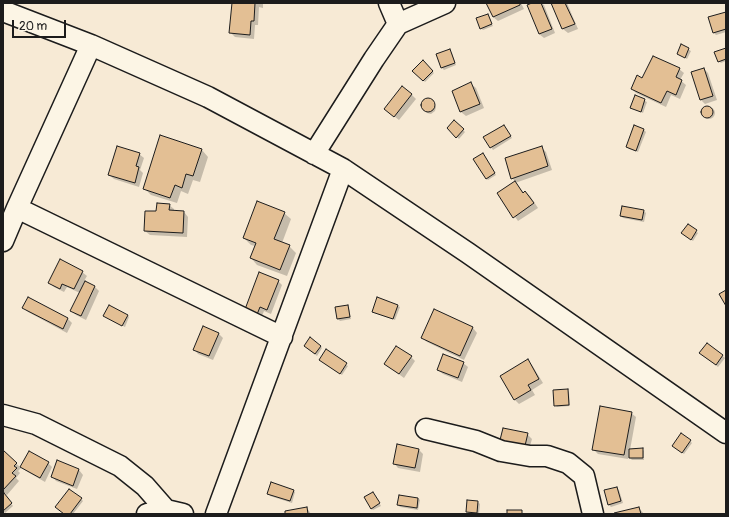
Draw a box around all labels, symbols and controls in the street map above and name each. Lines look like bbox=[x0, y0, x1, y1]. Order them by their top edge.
scale bar bbox=[14, 12, 68, 38]
text: 20 m bbox=[19, 19, 47, 34]

